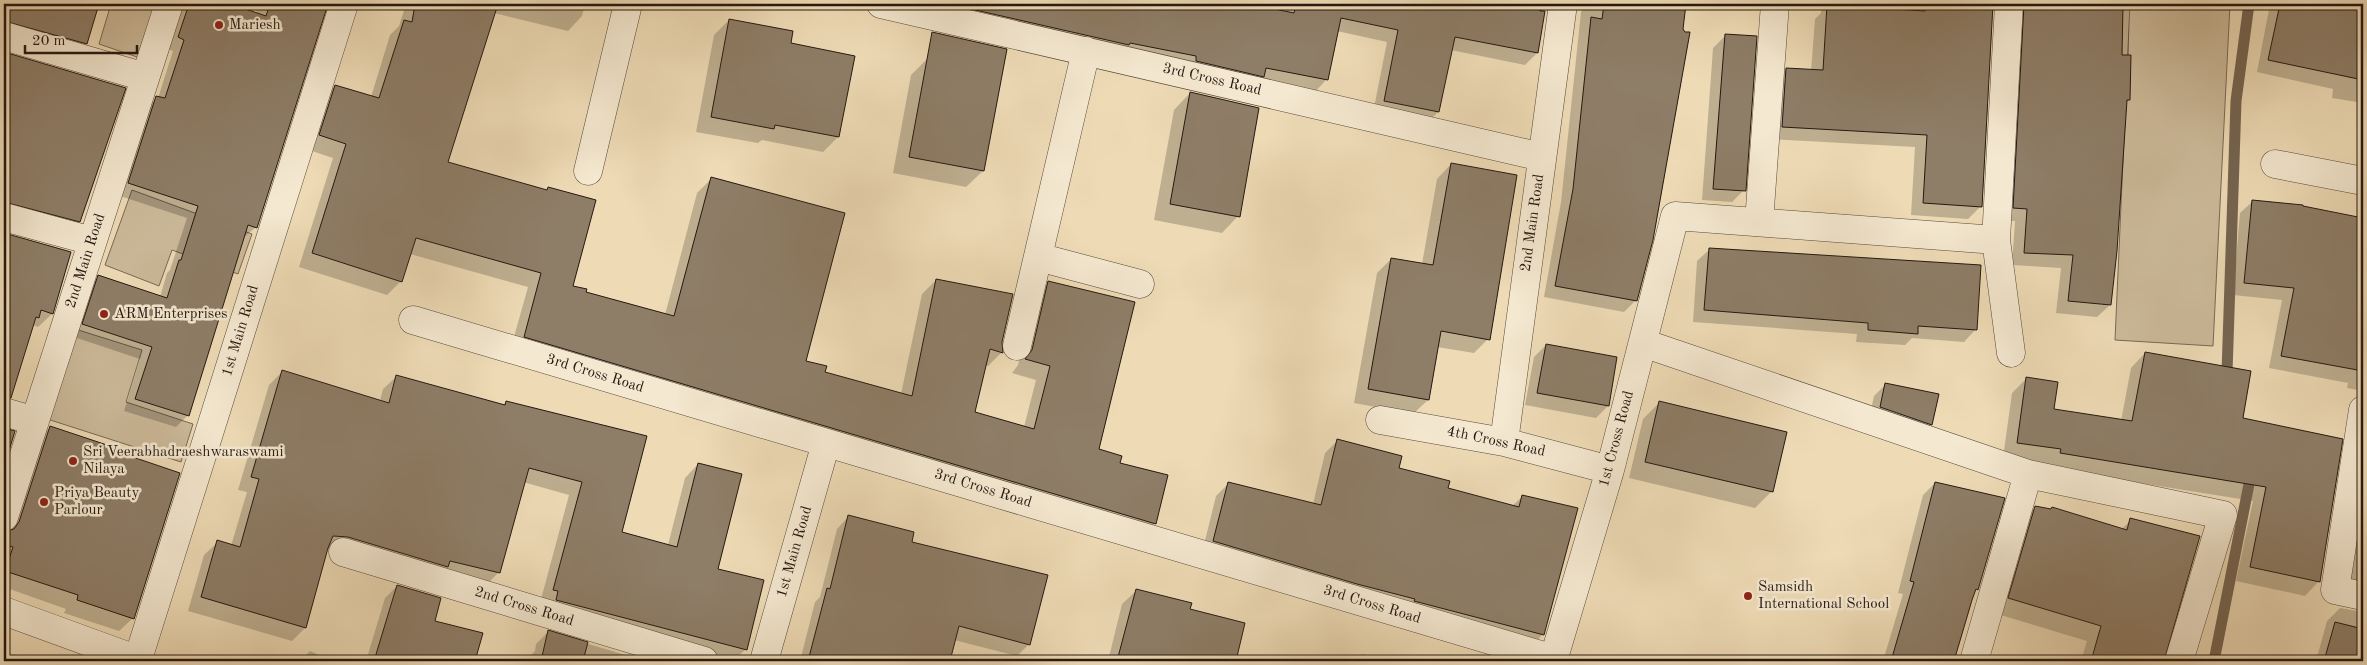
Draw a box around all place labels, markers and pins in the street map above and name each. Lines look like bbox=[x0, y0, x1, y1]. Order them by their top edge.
place label: Mariesh bbox=[229, 18, 281, 33]
marker: Mariesh bbox=[213, 19, 225, 31]
place label: ARM Enterprises bbox=[114, 307, 228, 322]
marker: ARM Enterprises bbox=[98, 308, 110, 320]
place label: Sri Veerabhadraeshwaraswami Nilaya bbox=[83, 445, 284, 477]
marker: Sri Veerabhadraeshwaraswami Nilaya bbox=[67, 455, 79, 467]
place label: Priya Beauty Parlour bbox=[54, 486, 139, 518]
marker: Priya Beauty Parlour bbox=[38, 496, 50, 508]
place label: Samsidh International School bbox=[1758, 580, 1889, 612]
marker: Samsidh International School bbox=[1742, 590, 1754, 602]

